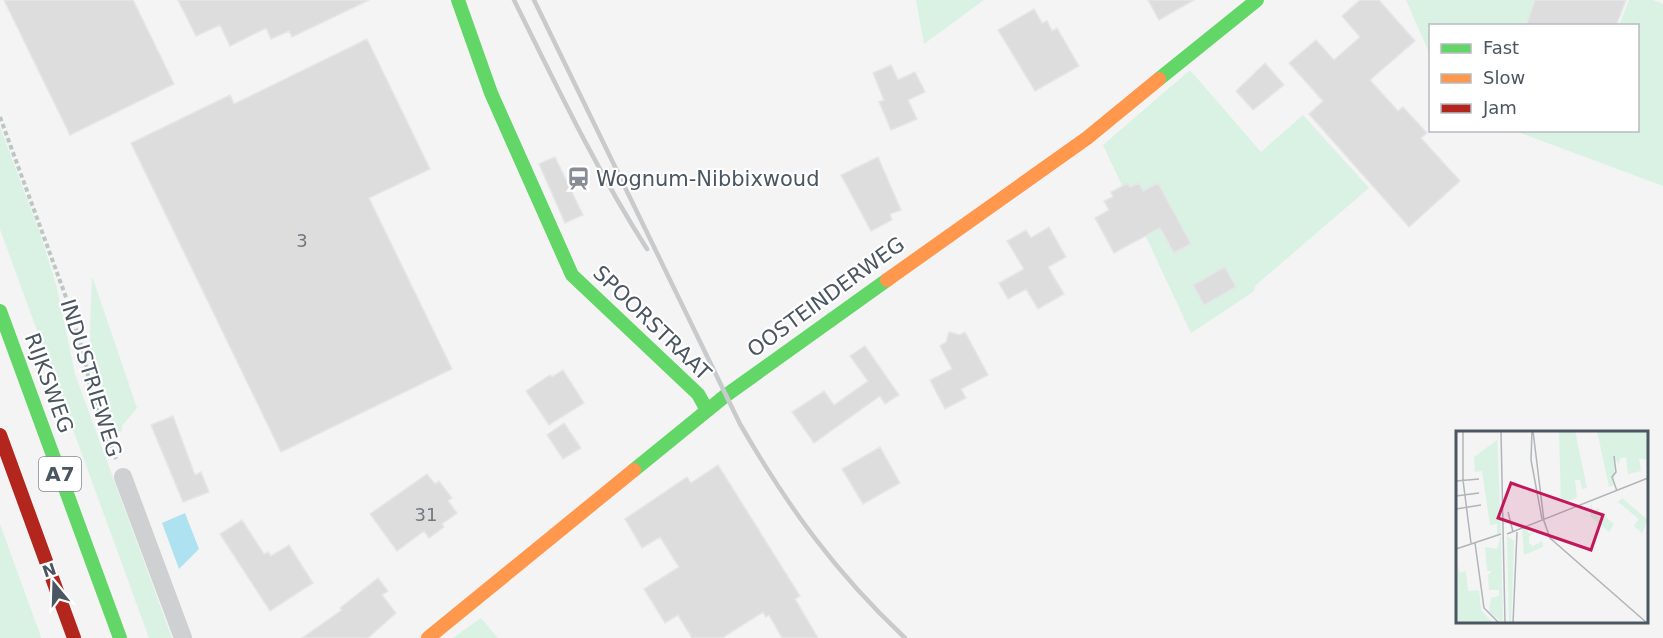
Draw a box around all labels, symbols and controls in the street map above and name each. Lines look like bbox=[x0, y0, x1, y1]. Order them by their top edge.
legend bbox=[1429, 24, 1639, 132]
text: Fast bbox=[1483, 37, 1519, 58]
text: Slow bbox=[1483, 67, 1525, 88]
text: Jam bbox=[1482, 97, 1517, 118]
station icon: Wognum-Nibbixwoud bbox=[565, 166, 591, 192]
place label: Wognum-Nibbixwoud bbox=[596, 167, 820, 191]
house number: 3 bbox=[296, 230, 308, 251]
street label: OOSTEINDERWEG bbox=[743, 232, 909, 362]
street label: SPOORSTRAAT bbox=[588, 261, 716, 385]
street label: INDUSTRIEWEG bbox=[56, 296, 126, 460]
street label: RIJKSWEG bbox=[20, 330, 78, 436]
inset map bbox=[1456, 431, 1648, 623]
road number: A7 bbox=[39, 457, 81, 491]
house number: 31 bbox=[415, 504, 437, 525]
north arrow bbox=[24, 554, 84, 614]
text: N bbox=[40, 559, 59, 581]

